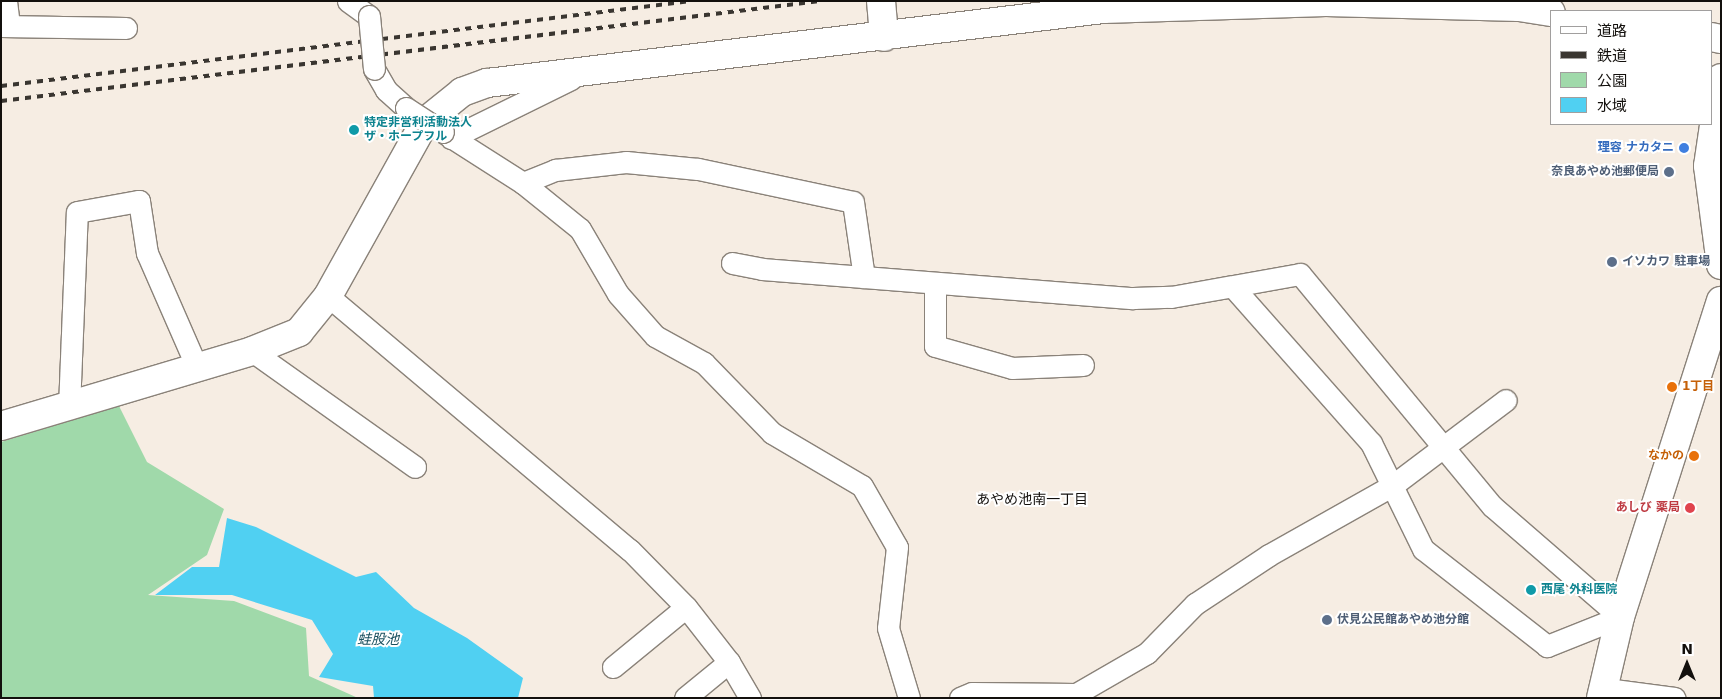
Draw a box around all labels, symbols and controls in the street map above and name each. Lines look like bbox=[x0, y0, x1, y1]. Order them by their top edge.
legend bbox=[1550, 10, 1712, 125]
text: 道路 bbox=[1597, 22, 1627, 40]
text: 鉄道 bbox=[1597, 47, 1627, 65]
text: 公園 bbox=[1597, 72, 1627, 90]
text: 水域 bbox=[1597, 97, 1627, 115]
place label: 特定非営利活動法人 ザ・ホープフル bbox=[364, 116, 472, 144]
marker: 特定非営利活動法人 ザ・ホープフル bbox=[348, 124, 360, 136]
place label: 理容 ナカタニ bbox=[1598, 141, 1674, 155]
marker: 理容 ナカタニ bbox=[1678, 142, 1690, 154]
place label: 奈良あやめ池郵便局 bbox=[1551, 165, 1659, 179]
marker: 奈良あやめ池郵便局 bbox=[1663, 166, 1675, 178]
place label: イソカワ 駐車場 bbox=[1622, 255, 1710, 269]
marker: イソカワ 駐車場 bbox=[1606, 256, 1618, 268]
place label: 1丁目 bbox=[1682, 380, 1714, 394]
marker: 1丁目 bbox=[1666, 381, 1678, 393]
place label: なかの bbox=[1648, 449, 1684, 463]
marker: なかの bbox=[1688, 450, 1700, 462]
district label: あやめ池南一丁目 bbox=[976, 491, 1088, 507]
place label: あしび 薬局 bbox=[1616, 501, 1680, 515]
marker: あしび 薬局 bbox=[1684, 502, 1696, 514]
place label: 西尾 外科医院 bbox=[1541, 583, 1617, 597]
marker: 西尾 外科医院 bbox=[1525, 584, 1537, 596]
place label: 伏見公民館あやめ池分館 bbox=[1337, 613, 1469, 627]
marker: 伏見公民館あやめ池分館 bbox=[1321, 614, 1333, 626]
water label: 蛙股池 bbox=[357, 631, 399, 647]
north arrow bbox=[1662, 639, 1712, 689]
text: N bbox=[1681, 641, 1693, 657]

